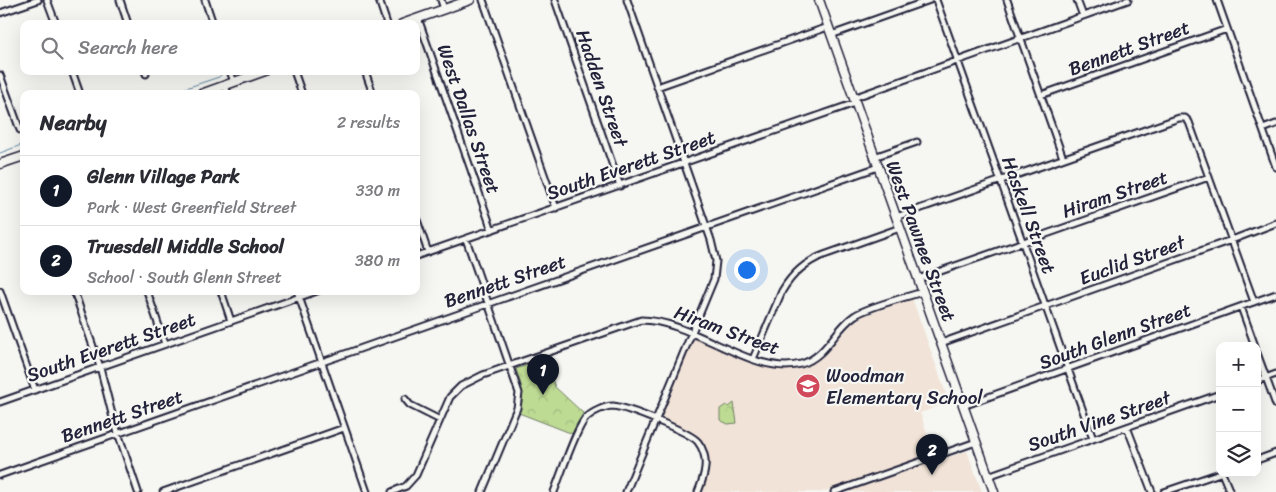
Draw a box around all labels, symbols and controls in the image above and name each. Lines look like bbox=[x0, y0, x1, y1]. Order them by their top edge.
street label: Bennett Street bbox=[1064, 11, 1194, 85]
search box bbox=[20, 20, 420, 75]
street label: Hadden Street bbox=[566, 25, 638, 153]
text: Search here bbox=[78, 31, 178, 64]
icon: search bbox=[38, 34, 66, 62]
street label: West Dallas Street bbox=[428, 40, 510, 198]
text: Nearby bbox=[40, 104, 106, 142]
text: 2 results bbox=[337, 108, 400, 137]
street label: South Everett Street bbox=[542, 121, 720, 209]
street label: Haskell Street bbox=[992, 151, 1066, 279]
street label: West Pawnee Street bbox=[876, 156, 966, 326]
text: Glenn Village Park bbox=[87, 160, 240, 193]
street label: Hiram Street bbox=[1058, 160, 1172, 228]
text: 1 bbox=[53, 176, 59, 205]
text: 330 m bbox=[356, 176, 400, 205]
text: Park · West Greenfield Street bbox=[87, 193, 296, 222]
street label: Euclid Street bbox=[1074, 225, 1191, 294]
text: Truesdell Middle School bbox=[87, 230, 284, 263]
street label: Bennett Street bbox=[439, 245, 571, 317]
text: 2 bbox=[51, 246, 61, 275]
text: 380 m bbox=[355, 246, 400, 275]
your location bbox=[734, 257, 760, 283]
text: School · South Glenn Street bbox=[87, 263, 282, 292]
street label: South Glenn Street bbox=[1034, 293, 1196, 379]
street label: Hiram Street bbox=[670, 296, 784, 364]
street label: South Everett Street bbox=[22, 303, 200, 391]
map controls bbox=[1216, 342, 1261, 477]
button: + bbox=[1216, 342, 1261, 387]
pin: 1 bbox=[527, 354, 559, 395]
place label: Woodman Elementary School bbox=[826, 359, 983, 414]
school or university icon: Woodman Elementary School bbox=[795, 373, 821, 399]
street label: Bennett Street bbox=[56, 380, 188, 452]
street label: South Vine Street bbox=[1023, 381, 1176, 461]
button: − bbox=[1216, 387, 1261, 432]
button: layers bbox=[1216, 432, 1261, 477]
pin: 2 bbox=[916, 434, 948, 475]

